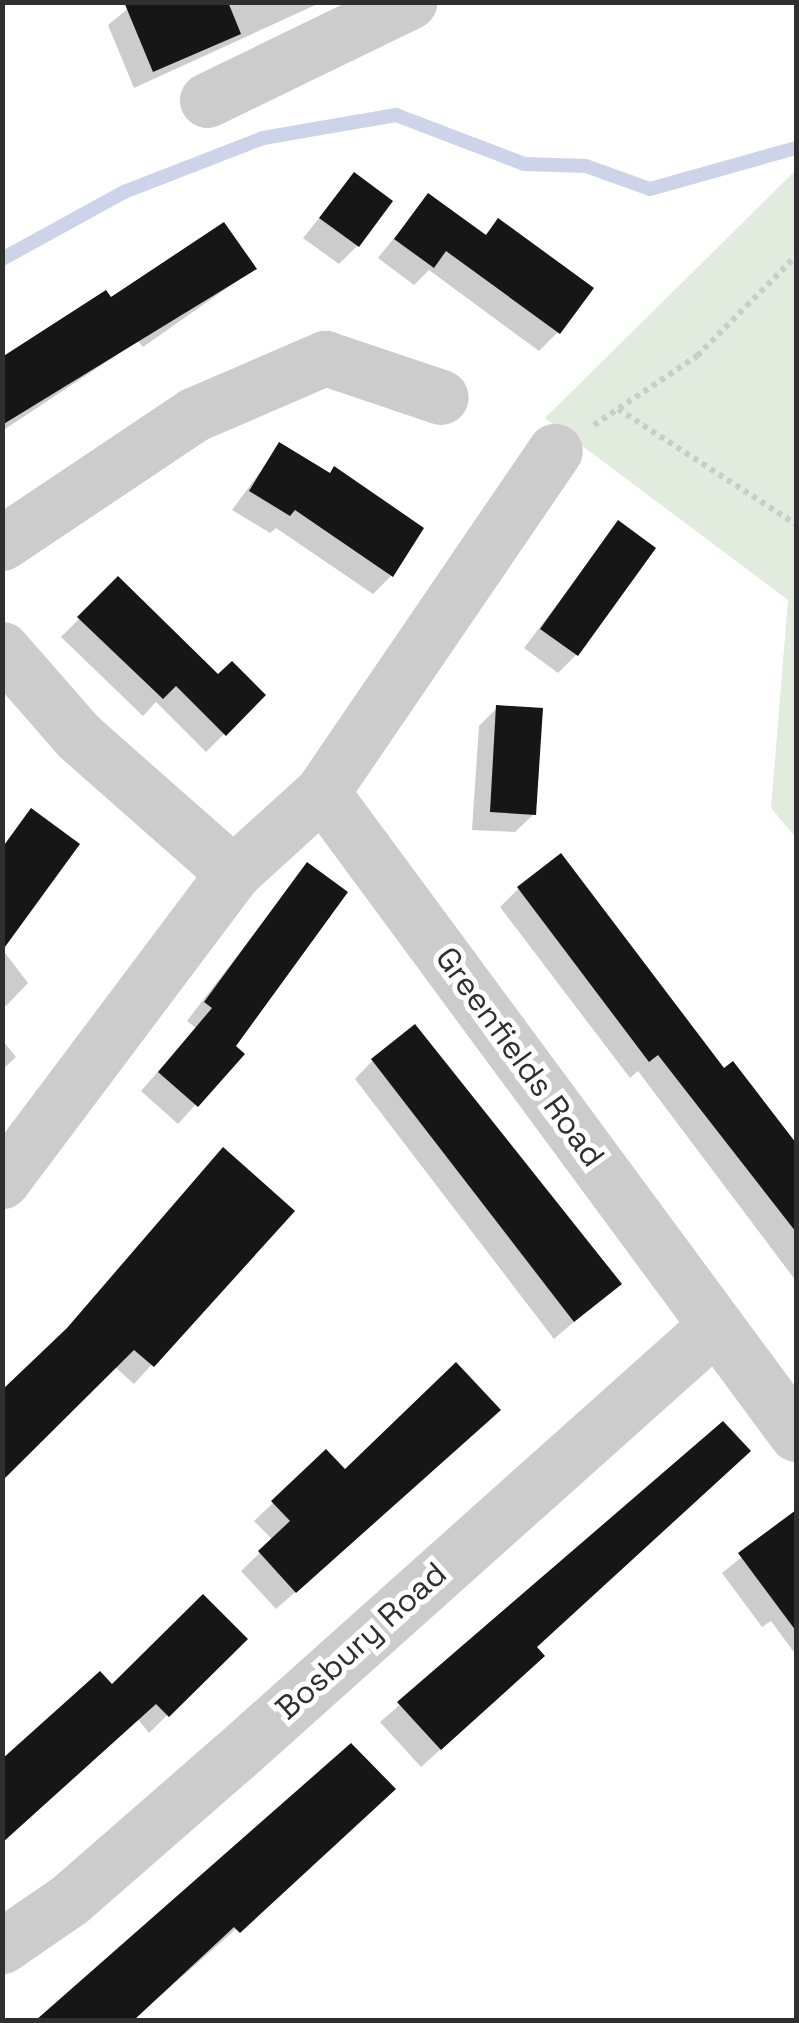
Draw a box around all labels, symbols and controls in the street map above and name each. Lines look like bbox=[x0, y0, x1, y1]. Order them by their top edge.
street label: Greenfields Road bbox=[427, 940, 613, 1174]
street label: Bosbury Road bbox=[268, 1554, 454, 1728]

